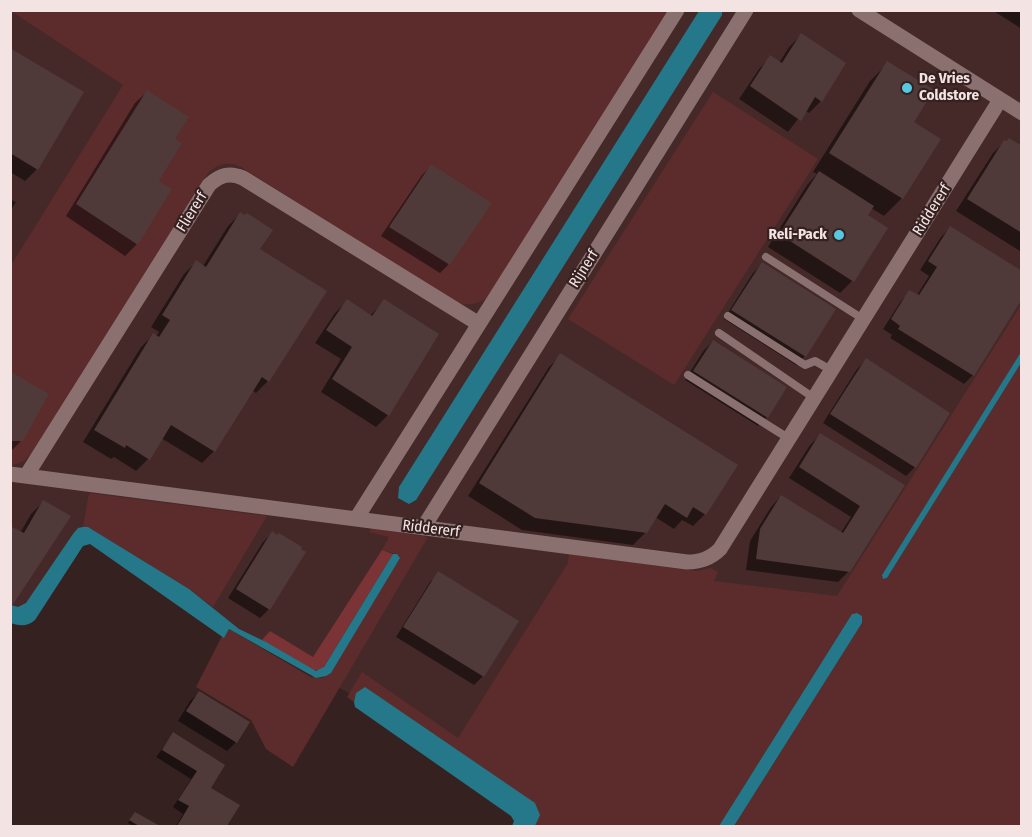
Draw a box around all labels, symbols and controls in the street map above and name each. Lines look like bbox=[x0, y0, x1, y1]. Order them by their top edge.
place label: De Vries Coldstore bbox=[919, 70, 979, 105]
marker: De Vries Coldstore bbox=[900, 81, 914, 95]
street label: Riddererf bbox=[909, 181, 955, 239]
street label: Fliererf bbox=[173, 189, 211, 235]
place label: Reli-Pack bbox=[769, 226, 827, 244]
marker: Reli-Pack bbox=[832, 228, 846, 242]
street label: Rijnerf bbox=[566, 247, 602, 291]
street label: Riddererf bbox=[401, 517, 461, 541]

